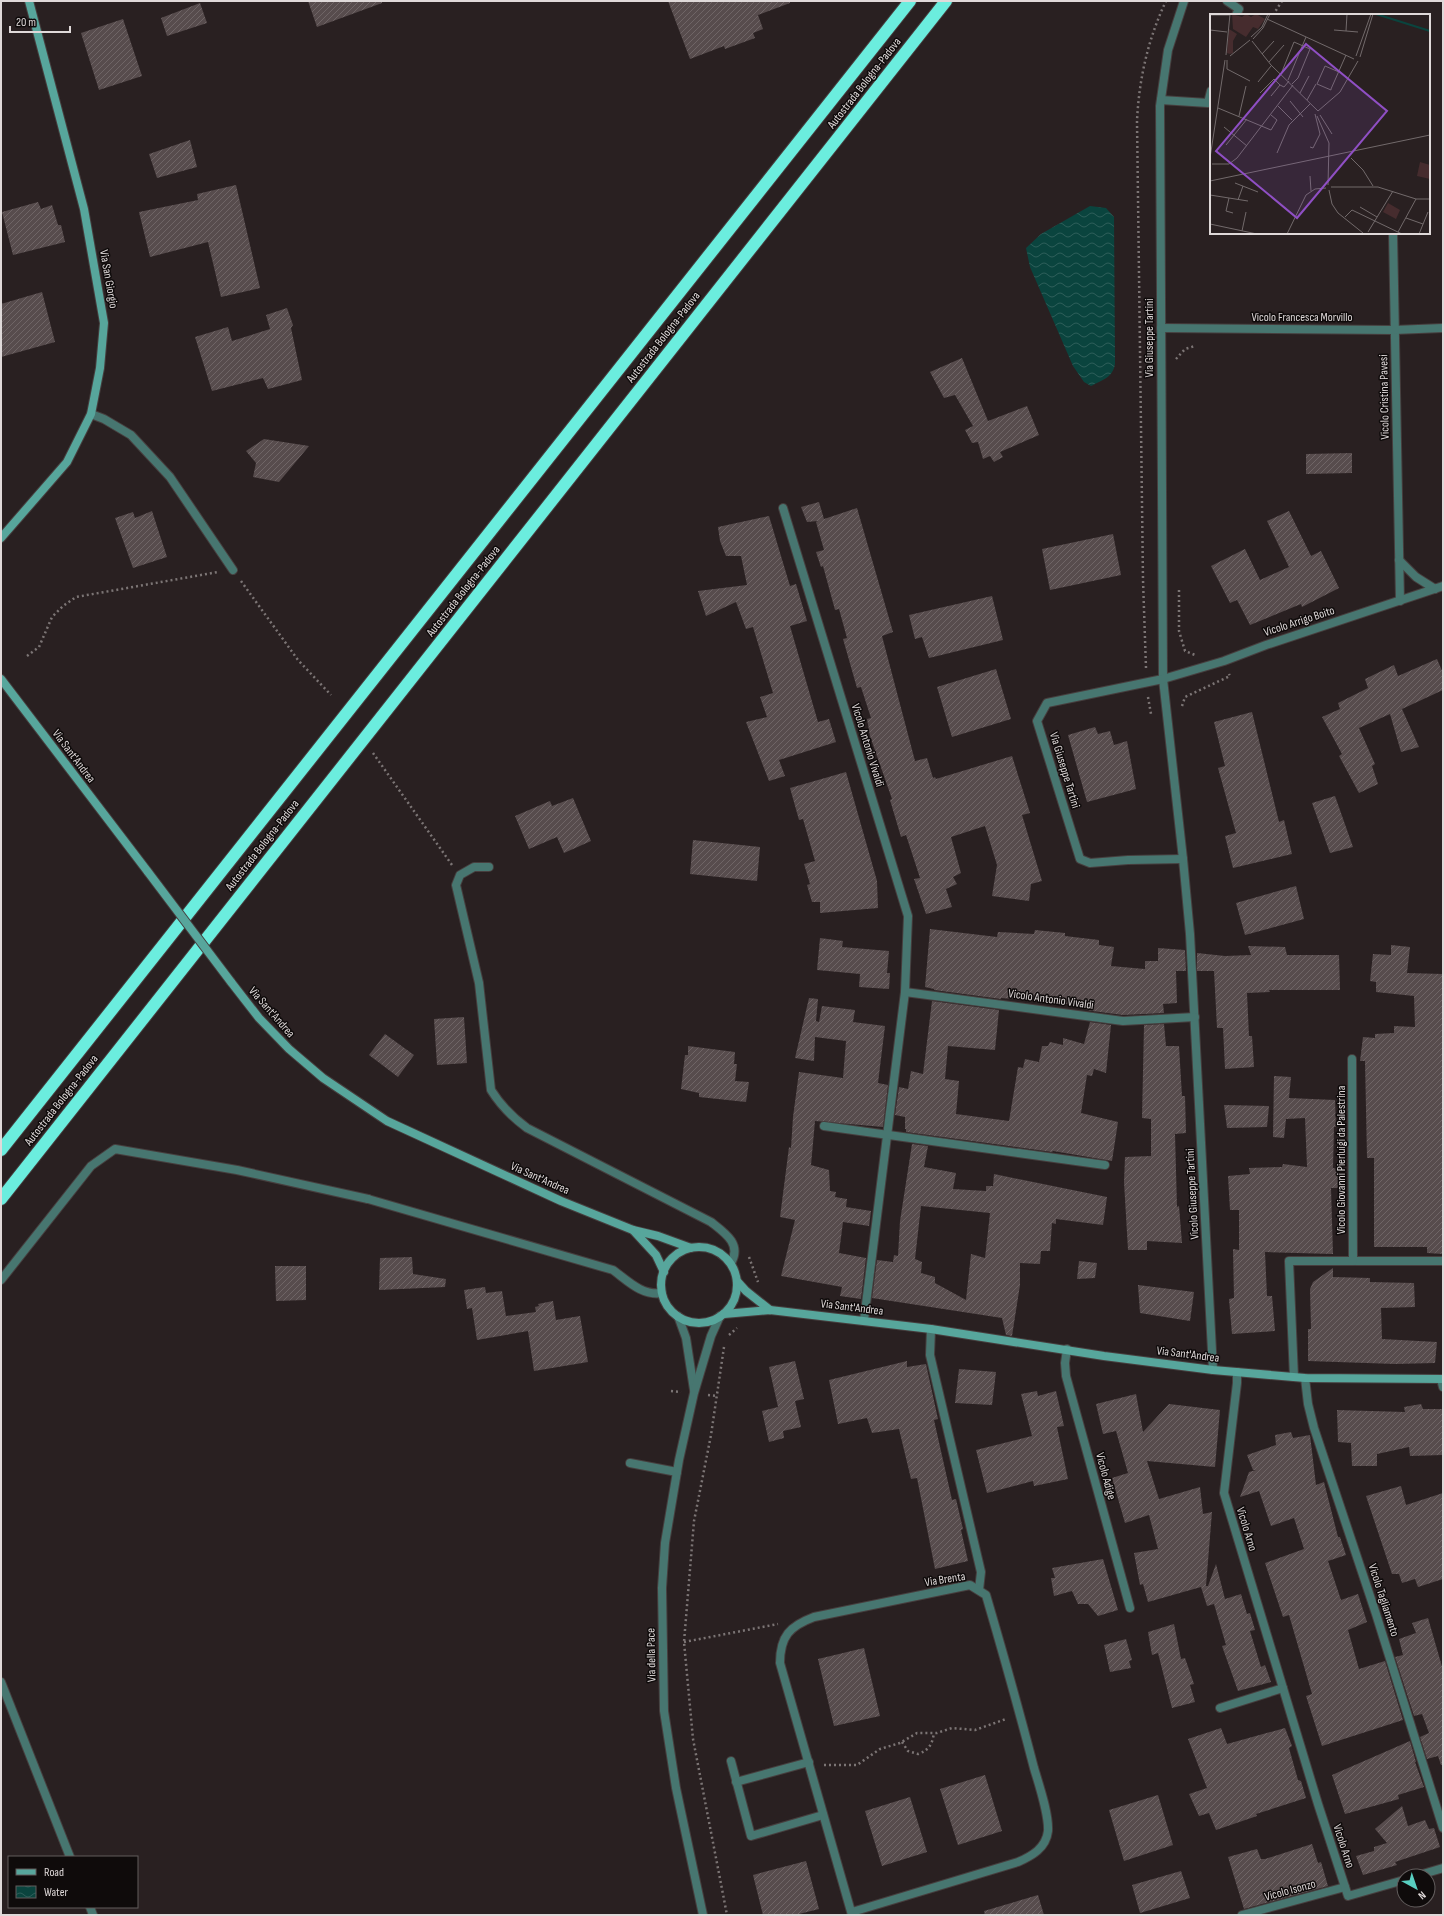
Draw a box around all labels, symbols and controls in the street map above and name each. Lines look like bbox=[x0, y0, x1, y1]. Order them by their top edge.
scale bar bbox=[10, 8, 70, 34]
inset map bbox=[1210, 14, 1430, 234]
text: 20 m bbox=[16, 15, 36, 30]
street label: Autostrada Bologna-Padova bbox=[824, 35, 905, 132]
street label: Via San Giorgio bbox=[96, 249, 121, 310]
street label: Autostrada Bologna-Padova bbox=[623, 289, 704, 386]
street label: Via Giuseppe Tartini bbox=[1142, 299, 1157, 377]
street label: Vicolo Francesca Morvillo bbox=[1251, 310, 1353, 325]
street label: Vicolo Cristina Pavesi bbox=[1376, 354, 1393, 440]
street label: Autostrada Bologna-Padova bbox=[423, 543, 504, 640]
street label: Vicolo Arrigo Boito bbox=[1262, 603, 1337, 640]
street label: Vicolo Antonio Vivaldi bbox=[848, 702, 887, 788]
street label: Via Sant'Andrea bbox=[49, 727, 99, 786]
street label: Via Giuseppe Tartini bbox=[1046, 730, 1083, 810]
street label: Autostrada Bologna-Padova bbox=[222, 797, 303, 894]
street label: Via Sant'Andrea bbox=[245, 984, 298, 1041]
street label: Vicolo Antonio Vivaldi bbox=[1007, 986, 1095, 1013]
street label: Autostrada Bologna-Padova bbox=[21, 1052, 102, 1149]
street label: Vicolo Giovanni Pierluigi da Palestrina bbox=[1334, 1085, 1349, 1234]
street label: Vicolo Giuseppe Tartini bbox=[1183, 1148, 1202, 1240]
street label: Via Sant'Andrea bbox=[508, 1159, 572, 1198]
street label: Via Sant'Andrea bbox=[820, 1296, 884, 1319]
street label: Via Sant'Andrea bbox=[1156, 1343, 1220, 1366]
street label: Vicolo Adige bbox=[1092, 1451, 1119, 1502]
street label: Vicolo Arno bbox=[1233, 1505, 1260, 1553]
street label: Vicolo Tagliamento bbox=[1365, 1562, 1402, 1638]
street label: Via Brenta bbox=[924, 1569, 967, 1590]
street label: Via della Pace bbox=[644, 1628, 659, 1682]
street label: Vicolo Arno bbox=[1329, 1822, 1358, 1870]
legend bbox=[8, 1856, 138, 1908]
text: Road bbox=[44, 1865, 64, 1880]
north arrow bbox=[1396, 1868, 1436, 1908]
street label: Vicolo Isonzo bbox=[1263, 1876, 1317, 1905]
text: Water bbox=[44, 1885, 68, 1900]
text: N bbox=[1416, 1888, 1429, 1902]

